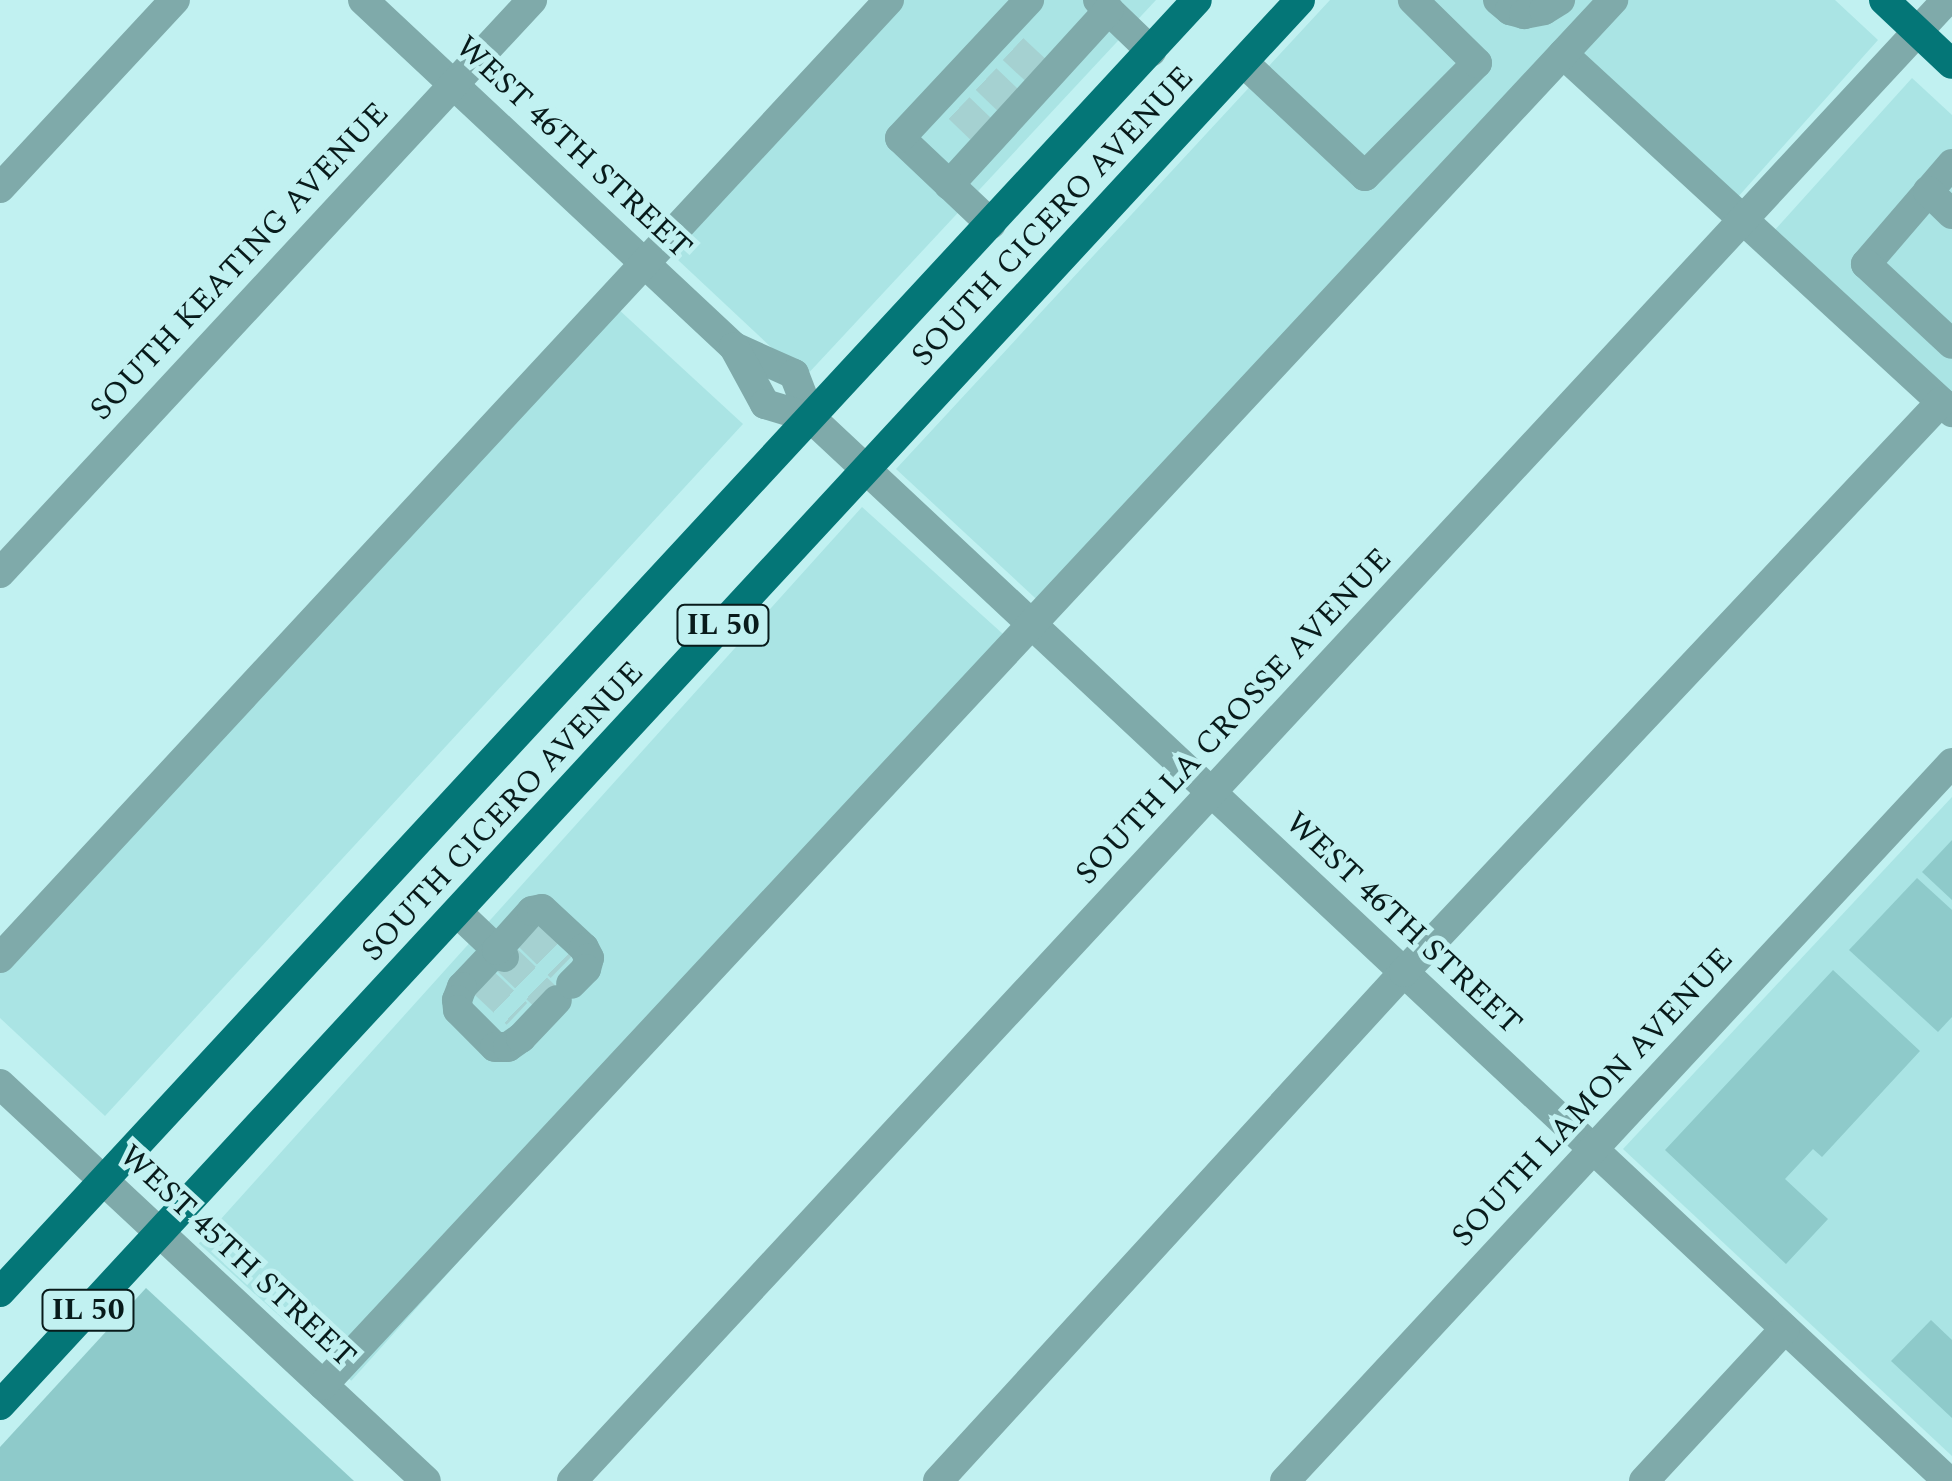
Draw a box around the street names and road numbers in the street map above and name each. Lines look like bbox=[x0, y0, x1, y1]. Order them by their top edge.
street label: WEST 46TH STREET bbox=[447, 28, 699, 268]
street label: SOUTH CICERO AVENUE bbox=[904, 59, 1202, 375]
street label: SOUTH KEATING AVENUE bbox=[83, 95, 397, 429]
street label: SOUTH LA CROSSE AVENUE bbox=[1068, 541, 1400, 893]
road number: IL 50 bbox=[676, 600, 770, 650]
street label: SOUTH CICERO AVENUE bbox=[354, 654, 652, 970]
street label: WEST 46TH STREET bbox=[1277, 804, 1529, 1044]
street label: SOUTH LAMON AVENUE bbox=[1444, 940, 1742, 1256]
street label: WEST 45TH STREET bbox=[111, 1137, 363, 1377]
road number: IL 50 bbox=[41, 1285, 136, 1335]

